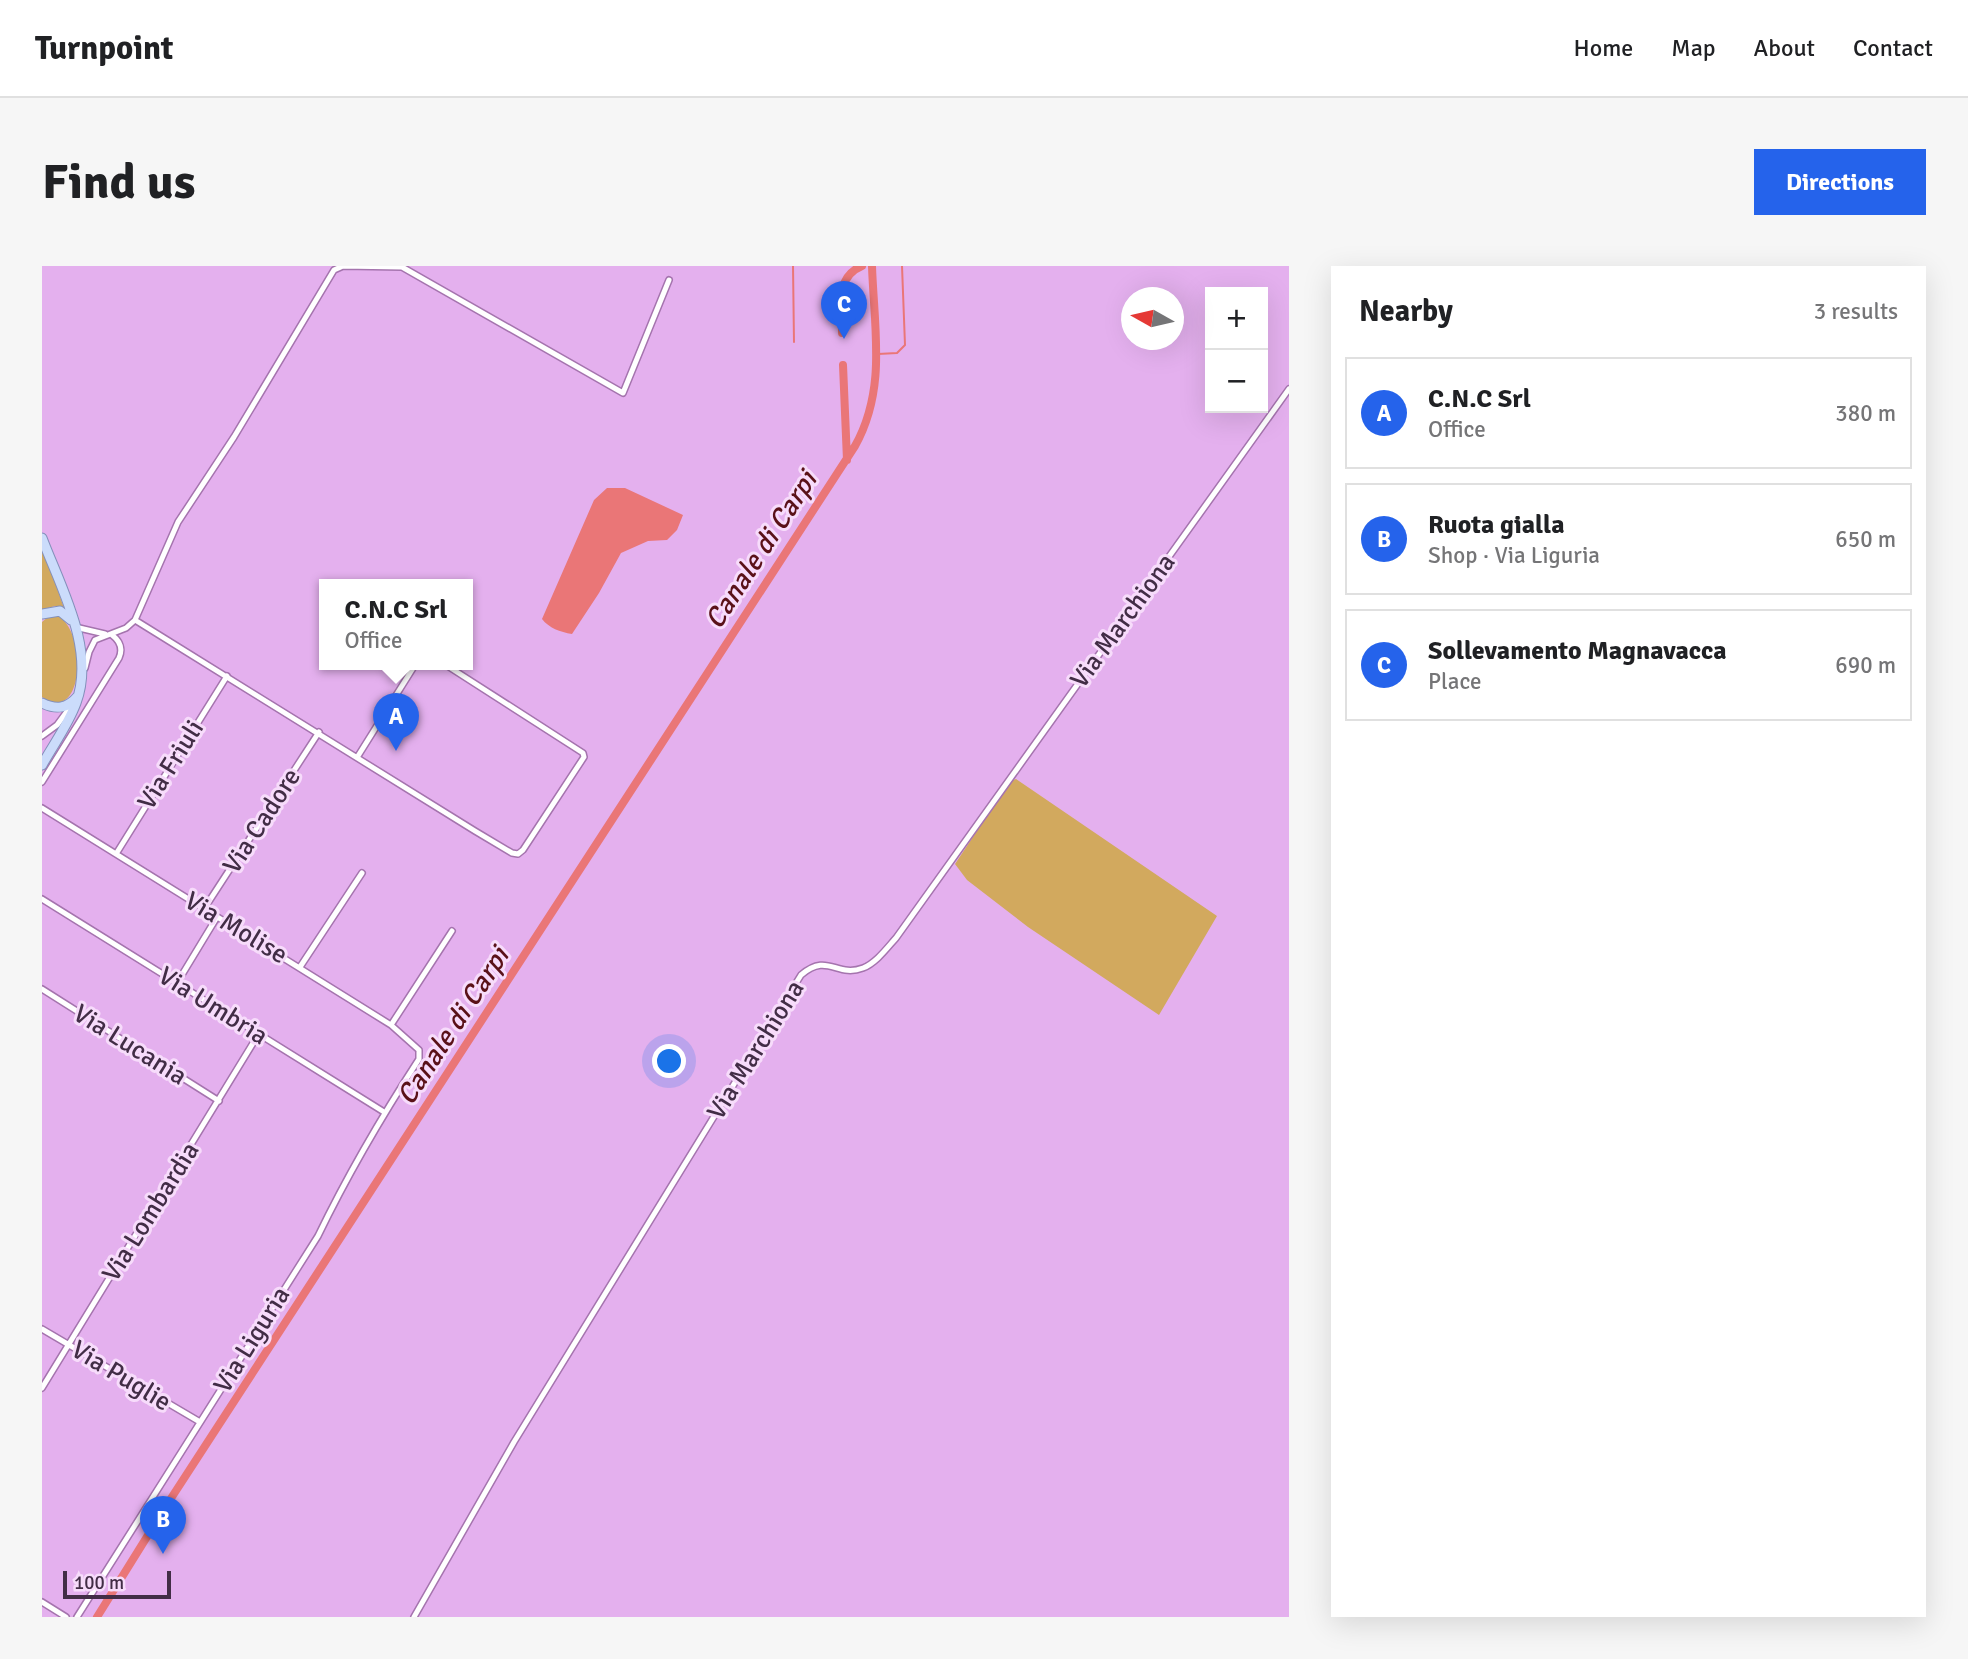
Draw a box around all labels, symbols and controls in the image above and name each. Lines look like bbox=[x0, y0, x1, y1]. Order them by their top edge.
text: Turnpoint bbox=[35, 28, 173, 69]
text: Home bbox=[1573, 33, 1633, 63]
text: Map bbox=[1671, 33, 1716, 63]
text: About bbox=[1754, 33, 1815, 63]
text: Contact bbox=[1853, 33, 1933, 63]
button: Directions bbox=[1754, 149, 1926, 215]
text: Find us bbox=[42, 152, 195, 212]
pin: C bbox=[821, 281, 867, 339]
north arrow bbox=[1121, 287, 1184, 350]
map controls bbox=[1205, 287, 1268, 413]
button: + bbox=[1205, 287, 1268, 350]
text: Nearby bbox=[1359, 293, 1453, 330]
text: 3 results bbox=[1814, 297, 1898, 326]
button: − bbox=[1205, 350, 1268, 413]
text: C.N.C Srl bbox=[1428, 383, 1531, 415]
text: A bbox=[1377, 399, 1391, 428]
text: 380 m bbox=[1835, 399, 1896, 428]
text: Office bbox=[1428, 415, 1486, 444]
water label: Canale di Carpi bbox=[698, 463, 826, 635]
text: Ruota gialla bbox=[1428, 509, 1565, 541]
text: B bbox=[1377, 525, 1391, 554]
text: 650 m bbox=[1835, 525, 1896, 554]
text: Shop · Via Liguria bbox=[1428, 541, 1600, 570]
street label: Via Marchiona bbox=[1063, 547, 1183, 695]
popup bbox=[319, 579, 473, 670]
text: C.N.C Srl bbox=[345, 594, 447, 626]
text: Office bbox=[345, 626, 402, 655]
text: Sollevamento Magnavacca bbox=[1428, 635, 1727, 667]
text: C bbox=[1377, 651, 1391, 680]
text: 690 m bbox=[1835, 651, 1896, 680]
text: Place bbox=[1428, 667, 1482, 696]
pin: A bbox=[373, 693, 419, 751]
street label: Via Friuli bbox=[131, 714, 211, 816]
street label: Via Cadore bbox=[216, 762, 308, 880]
street label: Via Molise bbox=[179, 885, 293, 971]
water label: Canale di Carpi bbox=[390, 939, 518, 1111]
street label: Via Umbria bbox=[152, 960, 274, 1052]
street label: Via Marchiona bbox=[700, 974, 812, 1126]
street label: Via Lucania bbox=[67, 998, 193, 1092]
your location bbox=[652, 1044, 686, 1078]
street label: Via Lombardia bbox=[96, 1136, 206, 1288]
street label: Via Liguria bbox=[207, 1281, 297, 1399]
street label: Via Puglie bbox=[65, 1334, 177, 1418]
pin: B bbox=[140, 1496, 186, 1554]
scale bar bbox=[63, 1568, 172, 1600]
text: 100 m bbox=[74, 1571, 124, 1595]

